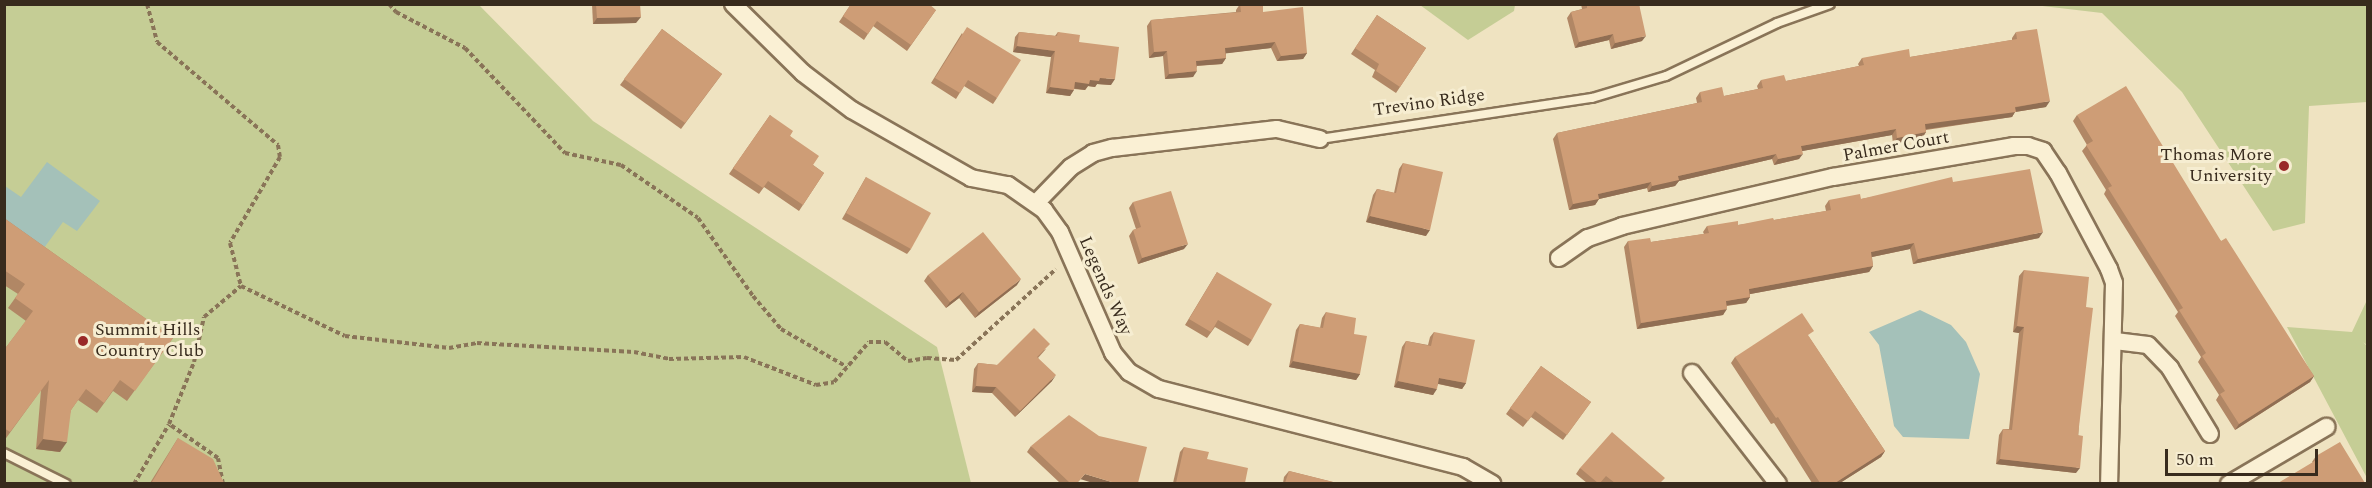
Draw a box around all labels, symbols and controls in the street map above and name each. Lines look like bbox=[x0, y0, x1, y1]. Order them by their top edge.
street label: Trevino Ridge bbox=[1372, 84, 1486, 122]
street label: Palmer Court bbox=[1841, 127, 1951, 167]
place label: Thomas More University bbox=[2160, 145, 2272, 188]
marker: Thomas More University bbox=[2277, 159, 2291, 173]
street label: Legends Way bbox=[1074, 233, 1136, 339]
place label: Summit Hills Country Club bbox=[95, 320, 204, 362]
marker: Summit Hills Country Club bbox=[76, 334, 90, 348]
scale bar bbox=[2168, 437, 2321, 475]
text: 50 m bbox=[2176, 446, 2214, 473]

